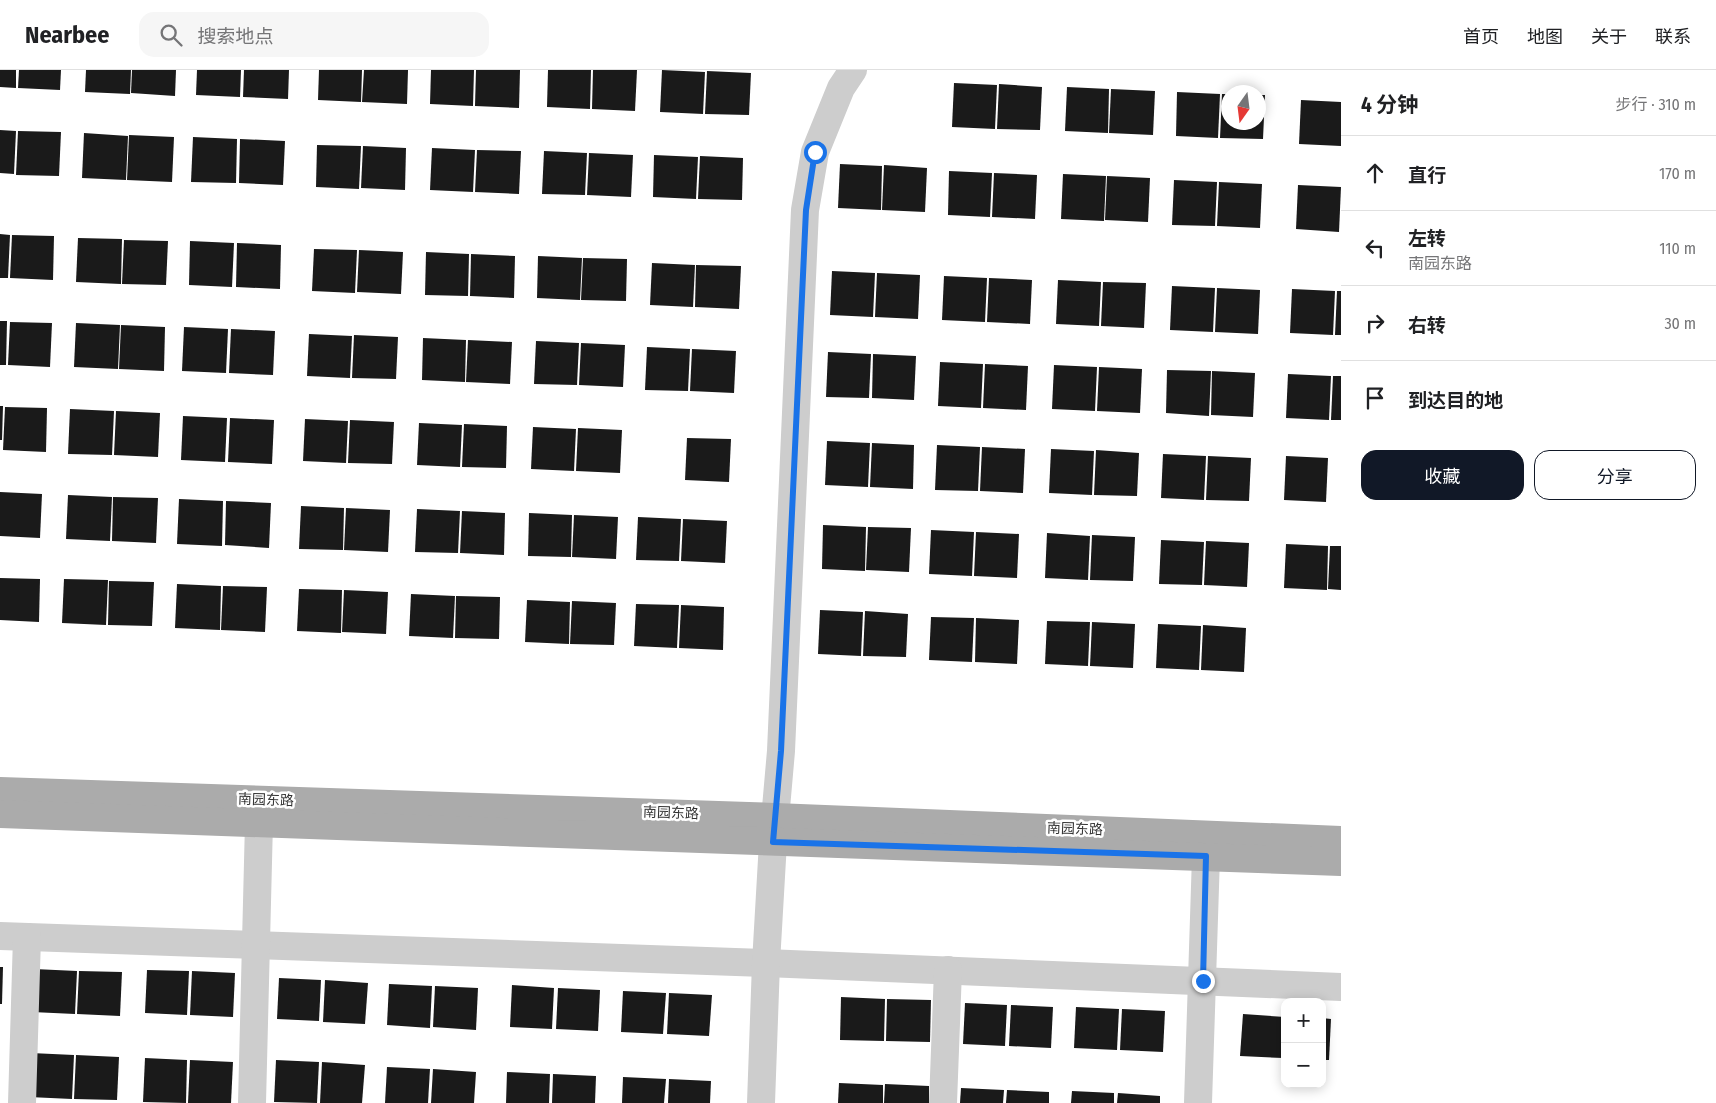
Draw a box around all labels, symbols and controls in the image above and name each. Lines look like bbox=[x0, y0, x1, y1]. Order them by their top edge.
search box bbox=[139, 12, 489, 57]
text: Nearbee bbox=[25, 21, 109, 49]
icon: search bbox=[157, 21, 185, 49]
text: 搜索地点 bbox=[197, 25, 273, 48]
text: 首页 bbox=[1463, 26, 1499, 48]
text: 地图 bbox=[1527, 26, 1563, 48]
text: 关于 bbox=[1591, 26, 1627, 48]
text: 联系 bbox=[1655, 26, 1691, 48]
north arrow bbox=[1221, 85, 1266, 130]
text: 4 分钟 bbox=[1361, 92, 1418, 118]
text: 步行 · 310 m bbox=[1616, 95, 1696, 114]
route start bbox=[804, 141, 827, 164]
icon: ahead bbox=[1361, 159, 1389, 187]
text: 直行 bbox=[1408, 164, 1446, 187]
text: 170 m bbox=[1659, 164, 1696, 183]
text: 左转 bbox=[1408, 227, 1446, 250]
icon: left bbox=[1361, 234, 1389, 262]
text: 110 m bbox=[1659, 239, 1696, 258]
text: 南园东路 bbox=[1408, 254, 1472, 273]
icon: right bbox=[1361, 309, 1389, 337]
text: 右转 bbox=[1408, 314, 1446, 337]
text: 30 m bbox=[1664, 314, 1696, 333]
icon: arrive bbox=[1361, 384, 1389, 412]
text: 到达目的地 bbox=[1408, 389, 1503, 412]
button: 收藏 bbox=[1361, 450, 1524, 500]
button: 分享 bbox=[1534, 450, 1696, 500]
street label: 南园东路 bbox=[238, 791, 294, 809]
street label: 南园东路 bbox=[643, 804, 699, 822]
street label: 南园东路 bbox=[1047, 820, 1103, 838]
route end bbox=[1192, 970, 1215, 993]
map controls bbox=[1281, 998, 1326, 1088]
button: + bbox=[1281, 998, 1326, 1043]
button: − bbox=[1281, 1043, 1326, 1088]

